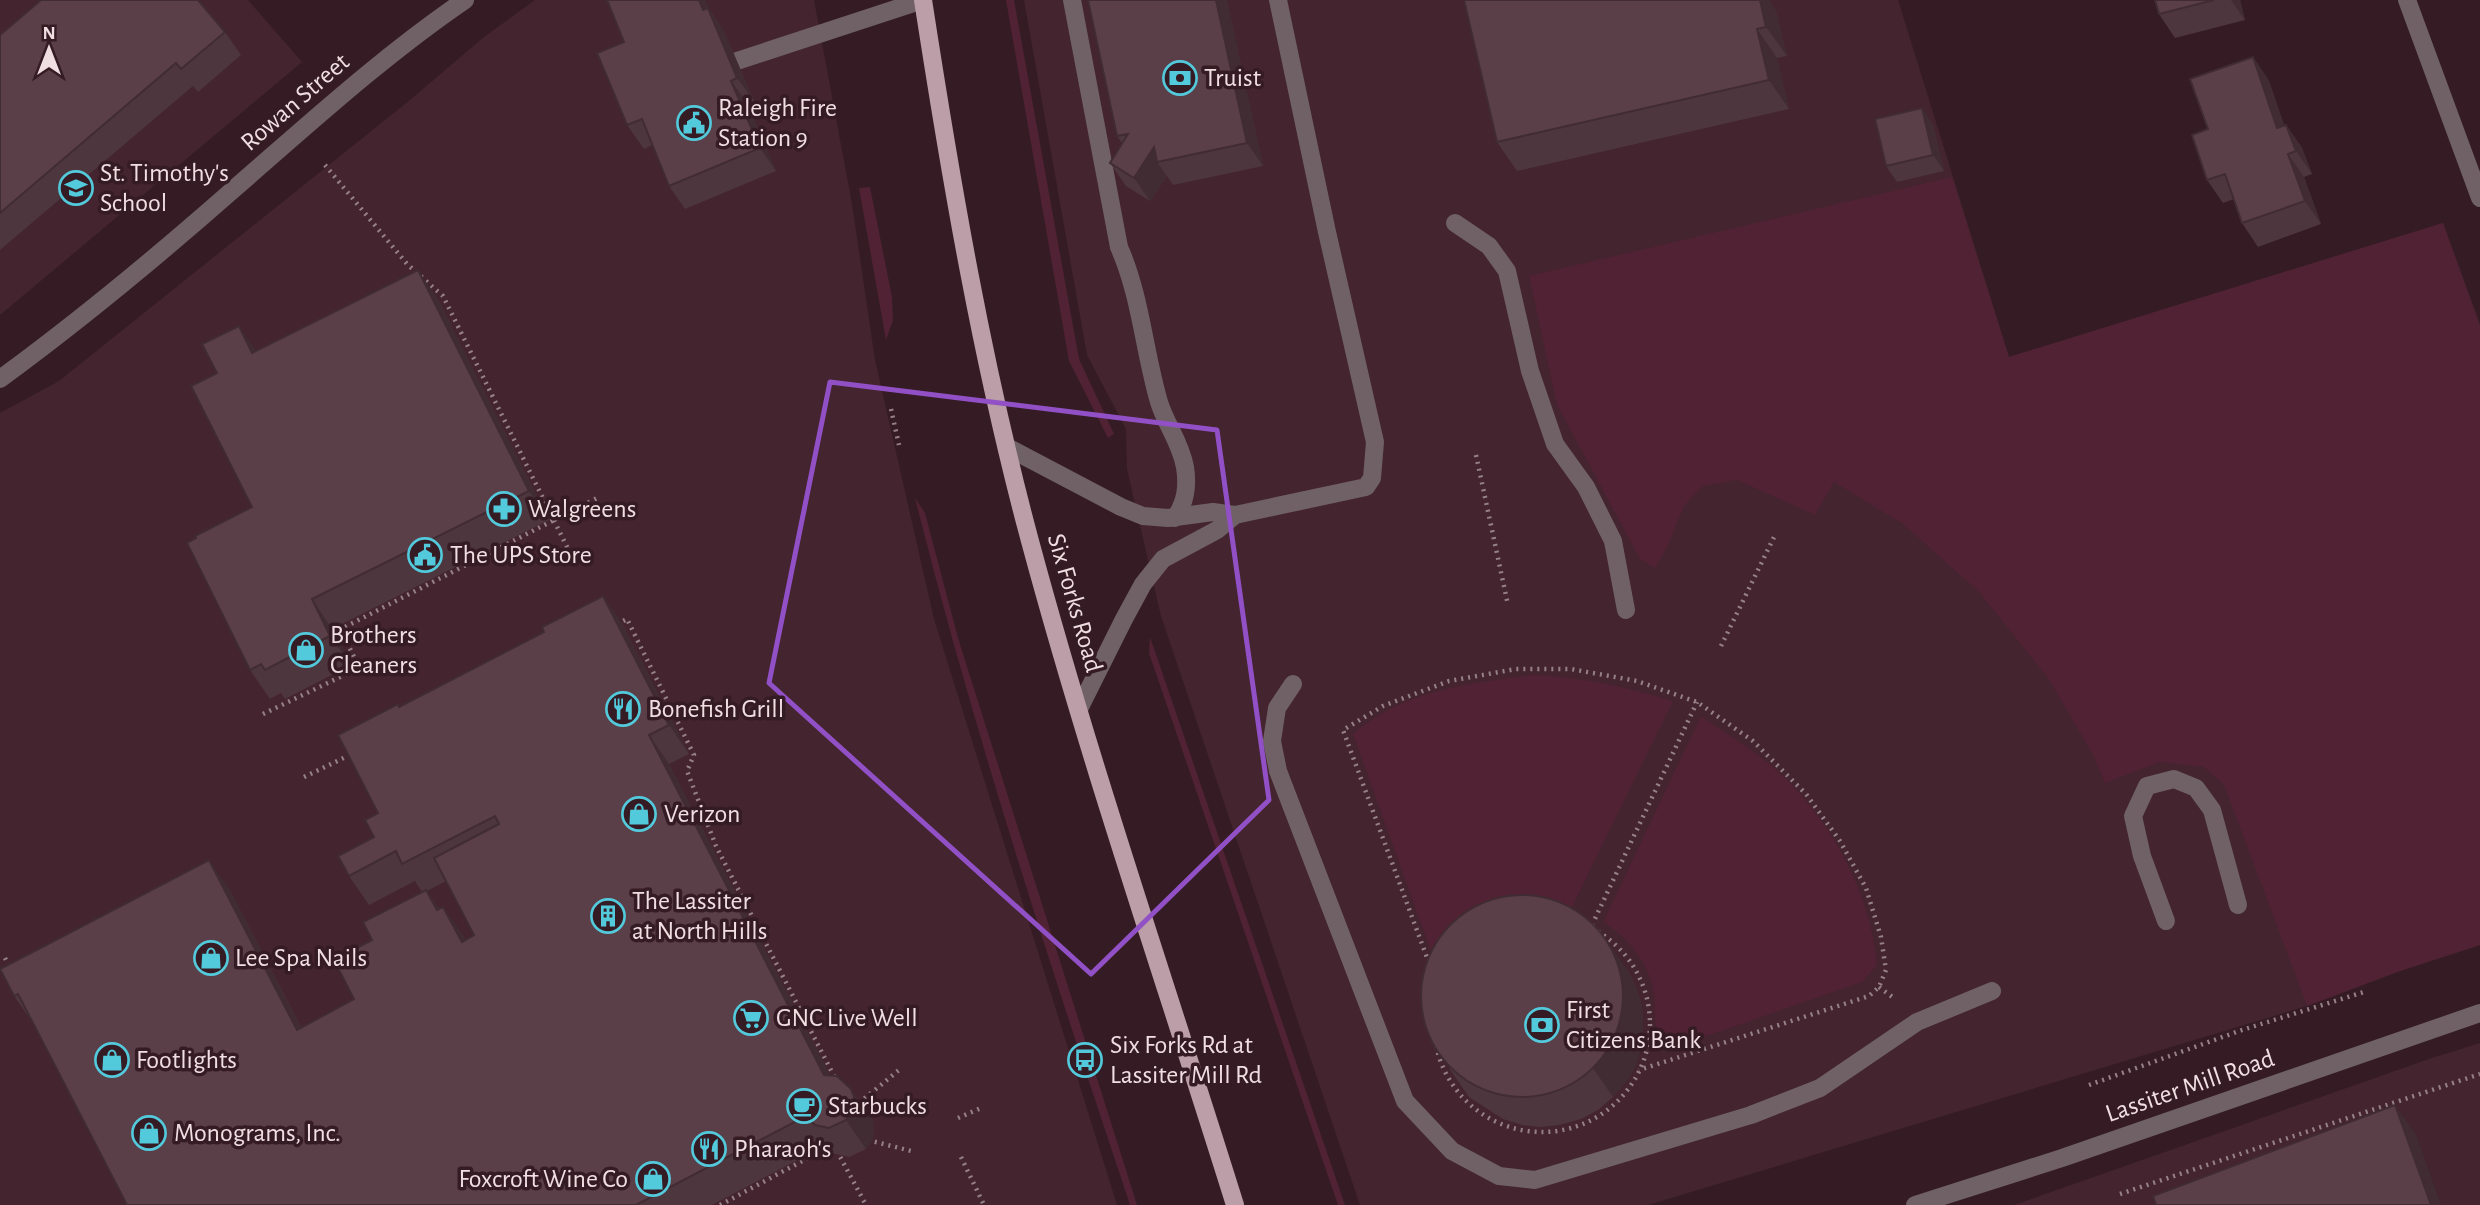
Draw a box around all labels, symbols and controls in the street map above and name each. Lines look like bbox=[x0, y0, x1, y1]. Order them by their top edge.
north arrow bbox=[14, 14, 84, 84]
text: N bbox=[42, 24, 56, 43]
street label: Rowan Street bbox=[236, 48, 354, 156]
bank icon: Truist bbox=[1161, 59, 1199, 97]
place label: Truist bbox=[1204, 65, 1261, 91]
place label: Raleigh Fire Station 9 bbox=[718, 95, 837, 151]
public building icon: Raleigh Fire Station 9 bbox=[675, 104, 713, 142]
place label: St. Timothy's School bbox=[100, 160, 229, 216]
school or university icon: St. Timothy's School bbox=[57, 169, 95, 207]
pharmacy icon: Walgreens bbox=[485, 490, 523, 528]
place label: Walgreens bbox=[528, 496, 636, 522]
street label: Six Forks Road bbox=[1043, 531, 1107, 675]
public building icon: The UPS Store bbox=[406, 536, 444, 574]
place label: The UPS Store bbox=[450, 542, 592, 568]
place label: Brothers Cleaners bbox=[330, 622, 417, 678]
shop icon: Brothers Cleaners bbox=[287, 631, 325, 669]
restaurant icon: Bonefish Grill bbox=[604, 690, 642, 728]
place label: Bonefish Grill bbox=[648, 696, 784, 722]
shop icon: Verizon bbox=[620, 795, 658, 833]
place label: Verizon bbox=[664, 801, 740, 827]
place label: The Lassiter at North Hills bbox=[632, 888, 767, 944]
building icon: The Lassiter at North Hills bbox=[589, 897, 627, 935]
shop icon: Lee Spa Nails bbox=[192, 939, 230, 977]
place label: Lee Spa Nails bbox=[235, 945, 367, 971]
place label: First Citizens Bank bbox=[1566, 997, 1701, 1053]
supermarket icon: GNC Live Well bbox=[732, 999, 770, 1037]
place label: GNC Live Well bbox=[776, 1005, 918, 1031]
bank icon: First Citizens Bank bbox=[1523, 1006, 1561, 1044]
place label: Six Forks Rd at Lassiter Mill Rd bbox=[1110, 1032, 1262, 1088]
shop icon: Footlights bbox=[93, 1041, 131, 1079]
bus stop icon: Six Forks Rd at Lassiter Mill Rd bbox=[1066, 1041, 1104, 1079]
street label: Lassiter Mill Road bbox=[2102, 1045, 2278, 1127]
place label: Footlights bbox=[136, 1047, 237, 1073]
cafe icon: Starbucks bbox=[785, 1087, 823, 1125]
place label: Starbucks bbox=[828, 1093, 927, 1119]
shop icon: Monograms, Inc. bbox=[130, 1114, 168, 1152]
place label: Monograms, Inc. bbox=[174, 1120, 341, 1146]
restaurant icon: Pharaoh's bbox=[690, 1130, 728, 1168]
place label: Pharaoh's bbox=[734, 1136, 831, 1162]
shop icon: Foxcroft Wine Co bbox=[634, 1160, 672, 1198]
place label: Foxcroft Wine Co bbox=[458, 1166, 628, 1192]

